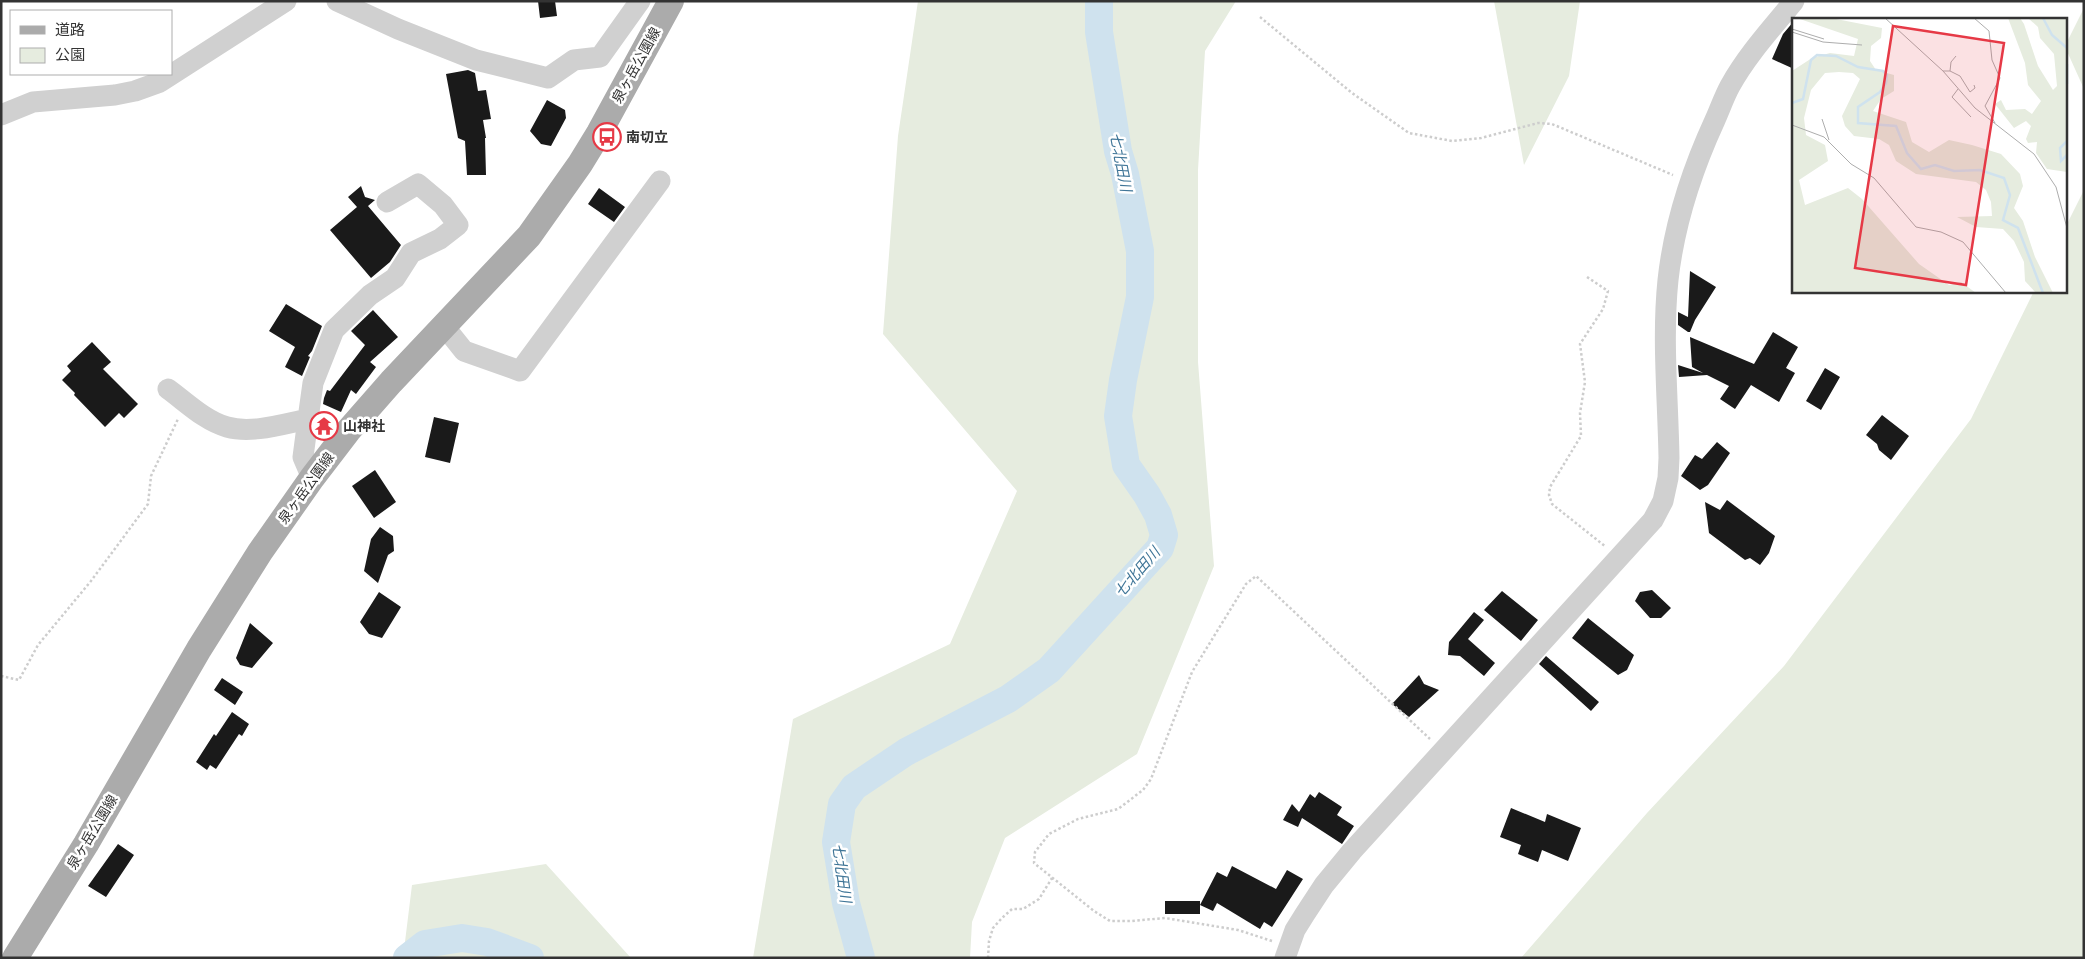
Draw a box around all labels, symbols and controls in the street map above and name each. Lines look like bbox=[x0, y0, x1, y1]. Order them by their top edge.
legend bbox=[10, 10, 172, 75]
inset map bbox=[1792, 18, 2068, 292]
text: 道路 bbox=[55, 19, 85, 40]
street label: 泉ヶ岳公園線 bbox=[608, 24, 664, 106]
text: 公園 bbox=[55, 44, 85, 65]
bus stop icon: 南切立 bbox=[592, 122, 622, 152]
place label: 南切立 bbox=[626, 128, 668, 146]
water label: 七北田川 bbox=[1105, 131, 1137, 195]
temple icon: 山神社 bbox=[309, 411, 339, 441]
place label: 山神社 bbox=[343, 417, 385, 435]
street label: 泉ヶ岳公園線 bbox=[274, 449, 338, 527]
water label: 七北田川 bbox=[1109, 541, 1166, 602]
street label: 泉ヶ岳公園線 bbox=[63, 791, 121, 873]
water label: 七北田川 bbox=[827, 842, 857, 906]

